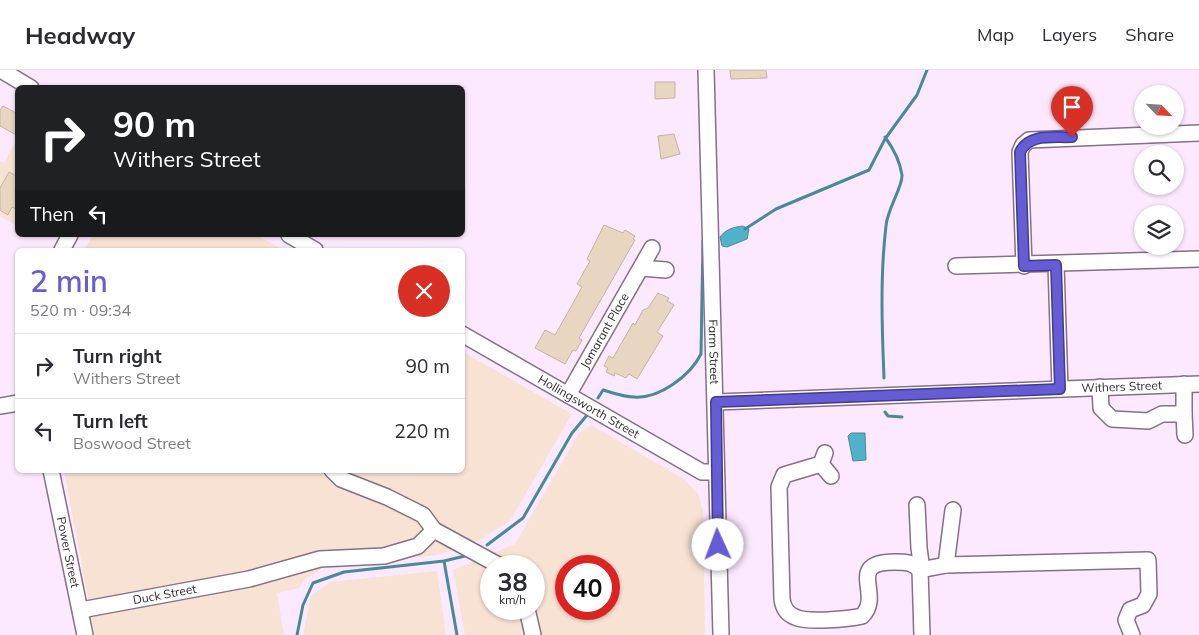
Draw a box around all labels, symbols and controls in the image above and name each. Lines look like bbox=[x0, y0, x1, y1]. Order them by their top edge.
text: Headway bbox=[25, 20, 135, 50]
text: Map bbox=[977, 23, 1014, 46]
text: Layers bbox=[1042, 23, 1097, 46]
text: Share bbox=[1125, 23, 1174, 46]
north arrow bbox=[1134, 85, 1184, 135]
map controls bbox=[1134, 85, 1184, 255]
pin bbox=[1051, 86, 1093, 137]
icon: arrive bbox=[1058, 93, 1086, 121]
text: 90 m bbox=[113, 102, 196, 146]
icon: right bbox=[30, 105, 95, 170]
text: Withers Street bbox=[113, 145, 261, 173]
button: search bbox=[1134, 145, 1184, 195]
icon: left bbox=[84, 200, 112, 228]
text: Then bbox=[30, 202, 74, 226]
button: layers bbox=[1134, 205, 1184, 255]
text: 2 min bbox=[30, 262, 108, 300]
button: close bbox=[398, 265, 450, 317]
street label: Jomarant Place bbox=[577, 290, 632, 371]
text: 520 m · 09:34 bbox=[30, 300, 131, 320]
street label: Farm Street bbox=[706, 319, 722, 385]
text: Turn right bbox=[73, 344, 162, 368]
icon: right bbox=[30, 352, 58, 380]
text: 90 m bbox=[406, 354, 450, 378]
text: Withers Street bbox=[73, 368, 180, 388]
street label: Hollingsworth Street bbox=[536, 371, 642, 441]
street label: Withers Street bbox=[1081, 377, 1162, 395]
text: Turn left bbox=[73, 409, 148, 433]
icon: left bbox=[30, 417, 58, 445]
text: 220 m bbox=[394, 419, 450, 443]
text: Boswood Street bbox=[73, 433, 191, 453]
street label: Power Street bbox=[54, 515, 83, 589]
position arrow bbox=[691, 518, 743, 570]
speed limit sign: 40 bbox=[555, 555, 620, 620]
text: 38 bbox=[497, 566, 528, 597]
street label: Duck Street bbox=[131, 581, 198, 607]
text: km/h bbox=[499, 592, 526, 607]

